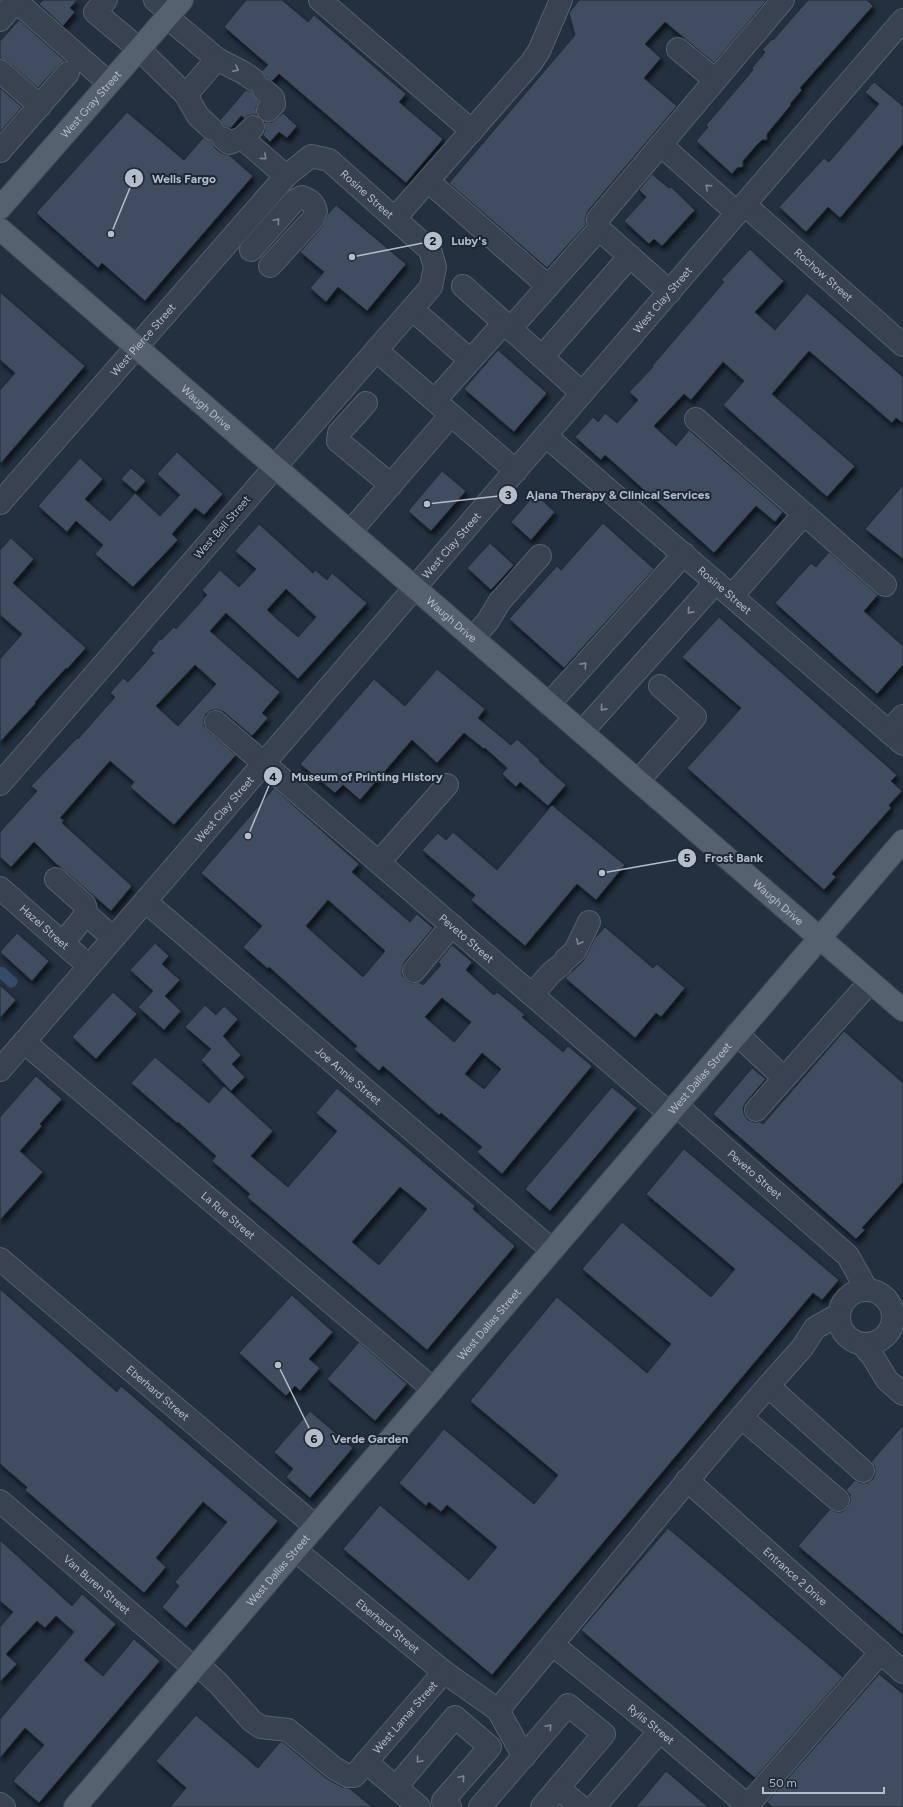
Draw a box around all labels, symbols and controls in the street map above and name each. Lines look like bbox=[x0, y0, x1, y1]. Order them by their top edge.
one-way arrow bbox=[232, 64, 239, 71]
street label: West Gray Street bbox=[58, 68, 124, 141]
one-way arrow bbox=[259, 152, 267, 160]
callout: Wells Fargo bbox=[124, 166, 224, 190]
street label: Rosine Street bbox=[338, 167, 396, 221]
text: 1 bbox=[131, 172, 137, 186]
text: Wells Fargo bbox=[152, 172, 216, 186]
one-way arrow bbox=[705, 185, 713, 192]
one-way arrow bbox=[272, 218, 280, 226]
callout: Luby's bbox=[423, 229, 494, 253]
text: 2 bbox=[430, 234, 437, 248]
text: Luby's bbox=[451, 234, 487, 248]
street label: Rochow Street bbox=[791, 246, 855, 304]
street label: West Clay Street bbox=[631, 264, 695, 336]
street label: West Pierce Street bbox=[108, 301, 179, 379]
street label: Waugh Drive bbox=[178, 383, 234, 433]
callout: Ajana Therapy & Clinical Services bbox=[498, 483, 718, 507]
text: 3 bbox=[505, 488, 512, 502]
text: Ajana Therapy & Clinical Services bbox=[526, 488, 710, 502]
street label: West Bell Street bbox=[191, 493, 253, 561]
street label: West Clay Street bbox=[419, 510, 484, 582]
street label: Rosine Street bbox=[695, 564, 754, 617]
street label: Waugh Drive bbox=[423, 594, 479, 645]
one-way arrow bbox=[688, 607, 695, 614]
one-way arrow bbox=[580, 662, 587, 669]
one-way arrow bbox=[601, 703, 608, 711]
callout: Museum of Printing History bbox=[263, 764, 451, 788]
text: 4 bbox=[269, 770, 277, 784]
text: Museum of Printing History bbox=[291, 770, 443, 784]
street label: West Clay Street bbox=[193, 774, 257, 845]
callout: Frost Bank bbox=[677, 846, 771, 870]
text: 5 bbox=[684, 851, 691, 865]
text: Frost Bank bbox=[705, 851, 764, 865]
street label: Waugh Drive bbox=[750, 877, 806, 928]
street label: Hazel Street bbox=[17, 902, 71, 952]
street label: Peveto Street bbox=[436, 912, 496, 966]
one-way arrow bbox=[576, 937, 584, 945]
street label: West Dallas Street bbox=[666, 1040, 735, 1117]
street label: Joe Annie Street bbox=[313, 1044, 384, 1108]
street label: Peveto Street bbox=[725, 1147, 784, 1202]
street label: La Rue Street bbox=[198, 1189, 258, 1242]
street label: West Dallas Street bbox=[455, 1286, 524, 1363]
street label: Eberhard Street bbox=[124, 1363, 192, 1423]
callout: Verde Garden bbox=[304, 1426, 416, 1450]
text: 6 bbox=[311, 1432, 318, 1446]
text: Verde Garden bbox=[332, 1432, 408, 1446]
street label: West Dallas Street bbox=[244, 1532, 313, 1609]
street label: Entrance 2 Drive bbox=[760, 1545, 830, 1609]
street label: Van Buren Street bbox=[61, 1553, 133, 1617]
street label: Eberhard Street bbox=[353, 1597, 422, 1656]
street label: West Lamar Street bbox=[370, 1678, 440, 1756]
street label: Rylis Street bbox=[625, 1702, 677, 1747]
one-way arrow bbox=[545, 1725, 552, 1732]
one-way arrow bbox=[416, 1755, 423, 1762]
scale bar bbox=[763, 1769, 884, 1795]
one-way arrow bbox=[458, 1776, 465, 1783]
text: 50 m bbox=[769, 1776, 797, 1790]

